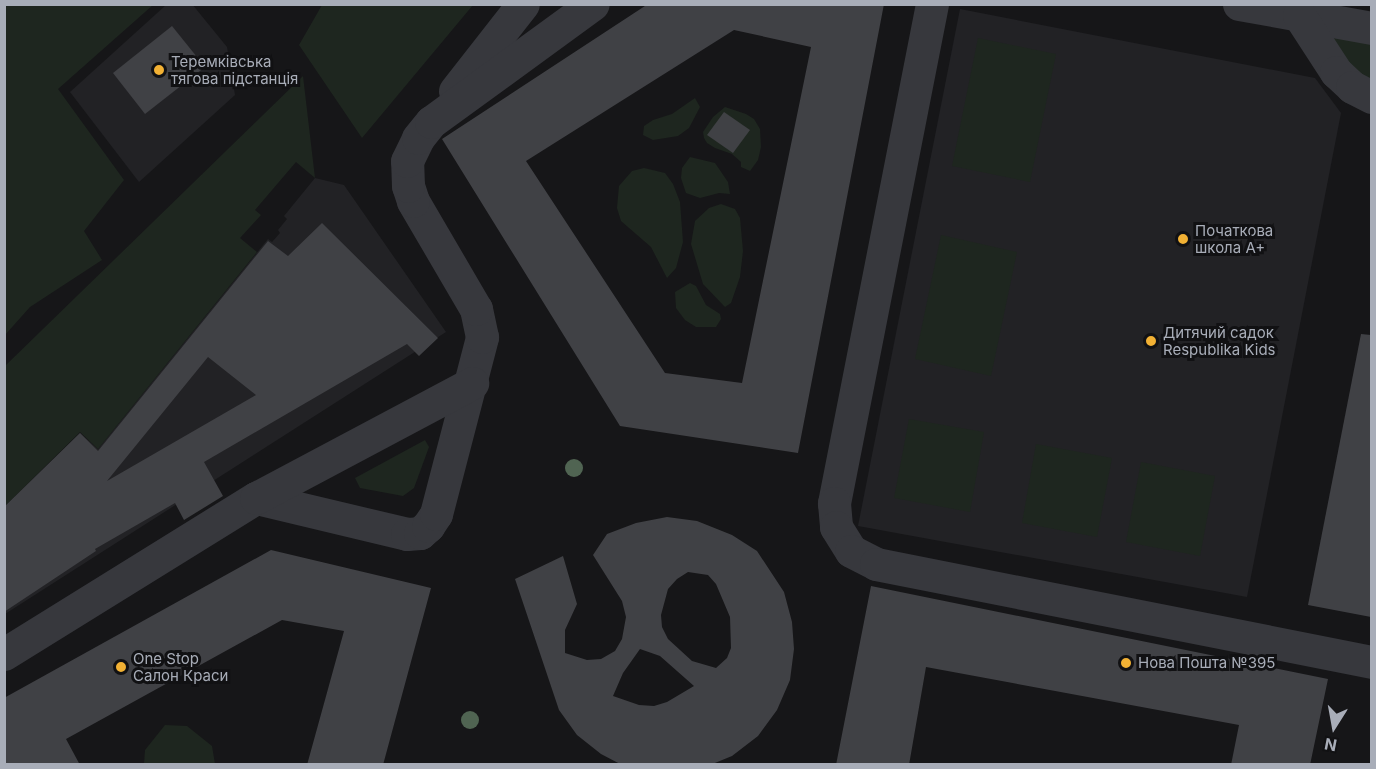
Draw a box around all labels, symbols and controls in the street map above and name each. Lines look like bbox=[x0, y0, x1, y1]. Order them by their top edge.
place label: Теремківська тягова підстанція bbox=[171, 52, 298, 87]
marker: Теремківська тягова підстанція bbox=[152, 63, 166, 77]
place label: Початкова школа А+ bbox=[1195, 221, 1273, 256]
marker: Початкова школа А+ bbox=[1176, 232, 1190, 246]
place label: Дитячий садок Respublika Kids bbox=[1163, 323, 1276, 358]
marker: Дитячий садок Respublika Kids bbox=[1144, 334, 1158, 348]
place label: One Stop Салон Краси bbox=[133, 649, 228, 684]
place label: Нова Пошта №395 bbox=[1138, 654, 1275, 672]
marker: Нова Пошта №395 bbox=[1119, 656, 1133, 670]
marker: One Stop Салон Краси bbox=[114, 660, 128, 674]
north arrow bbox=[1304, 697, 1364, 757]
text: N bbox=[1323, 734, 1338, 756]

